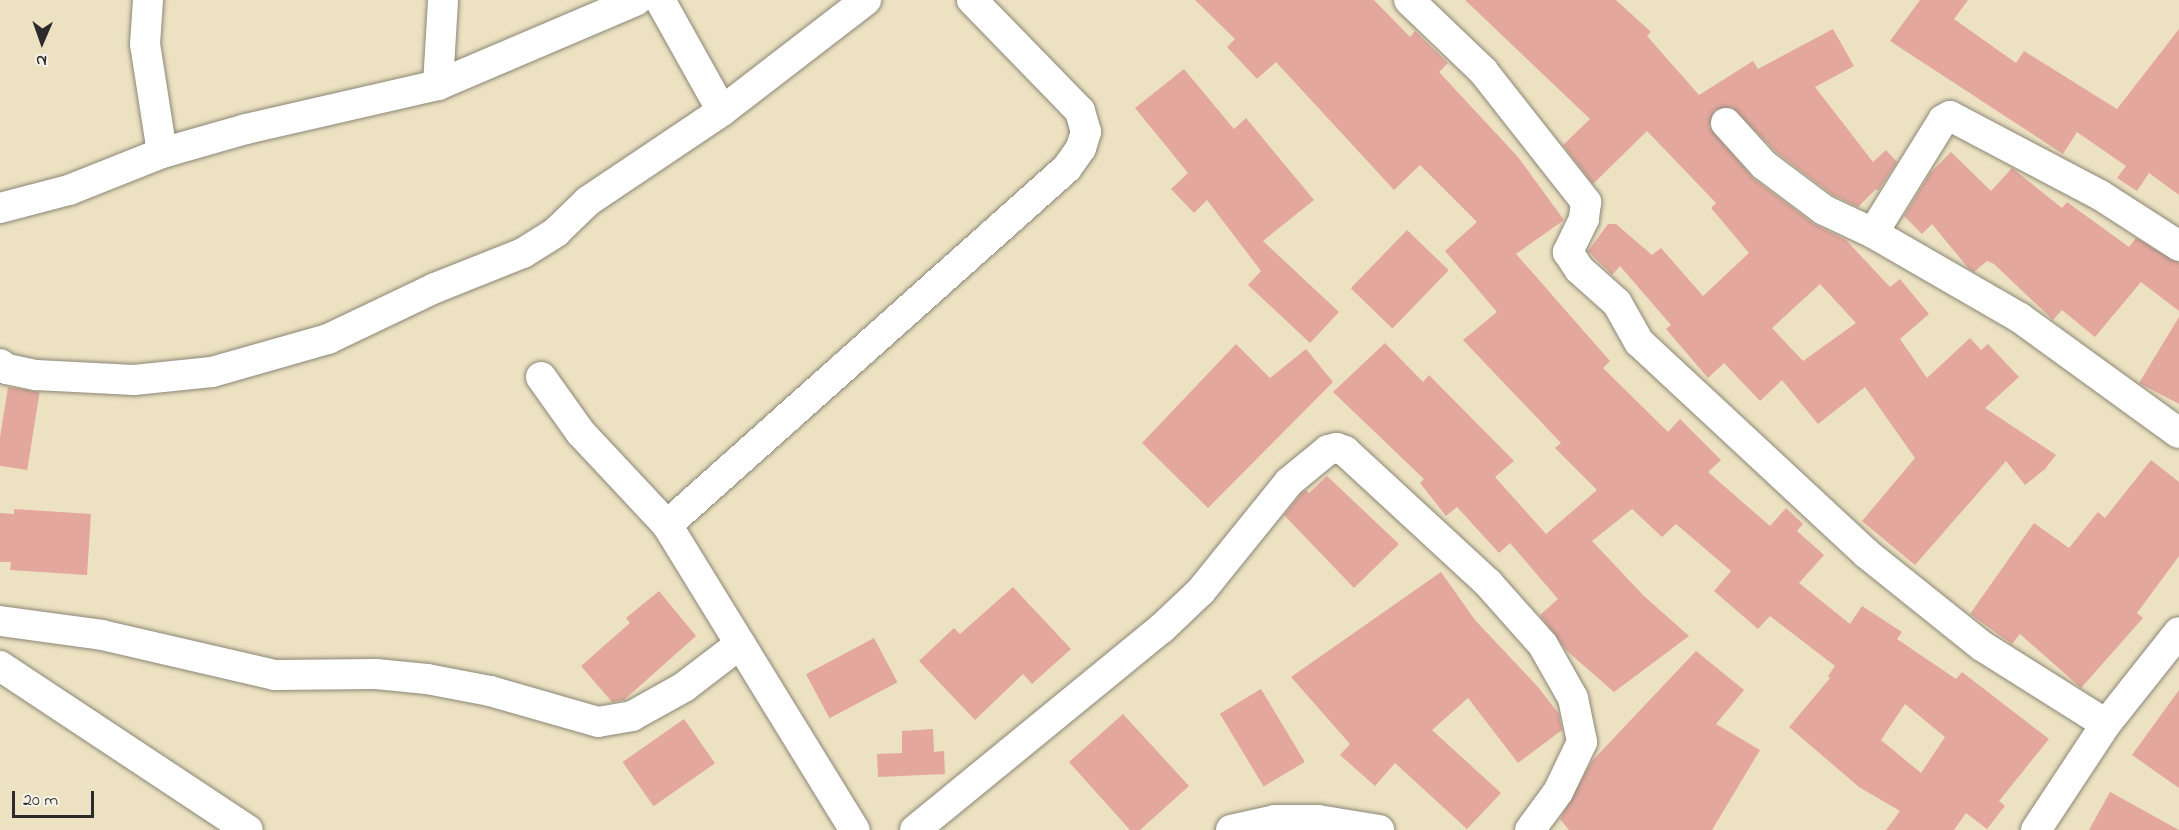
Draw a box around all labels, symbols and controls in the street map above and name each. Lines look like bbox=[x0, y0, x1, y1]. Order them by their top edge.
north arrow bbox=[12, 12, 72, 72]
text: N bbox=[36, 48, 47, 72]
scale bar bbox=[15, 779, 98, 817]
text: 20 m bbox=[23, 788, 58, 814]

